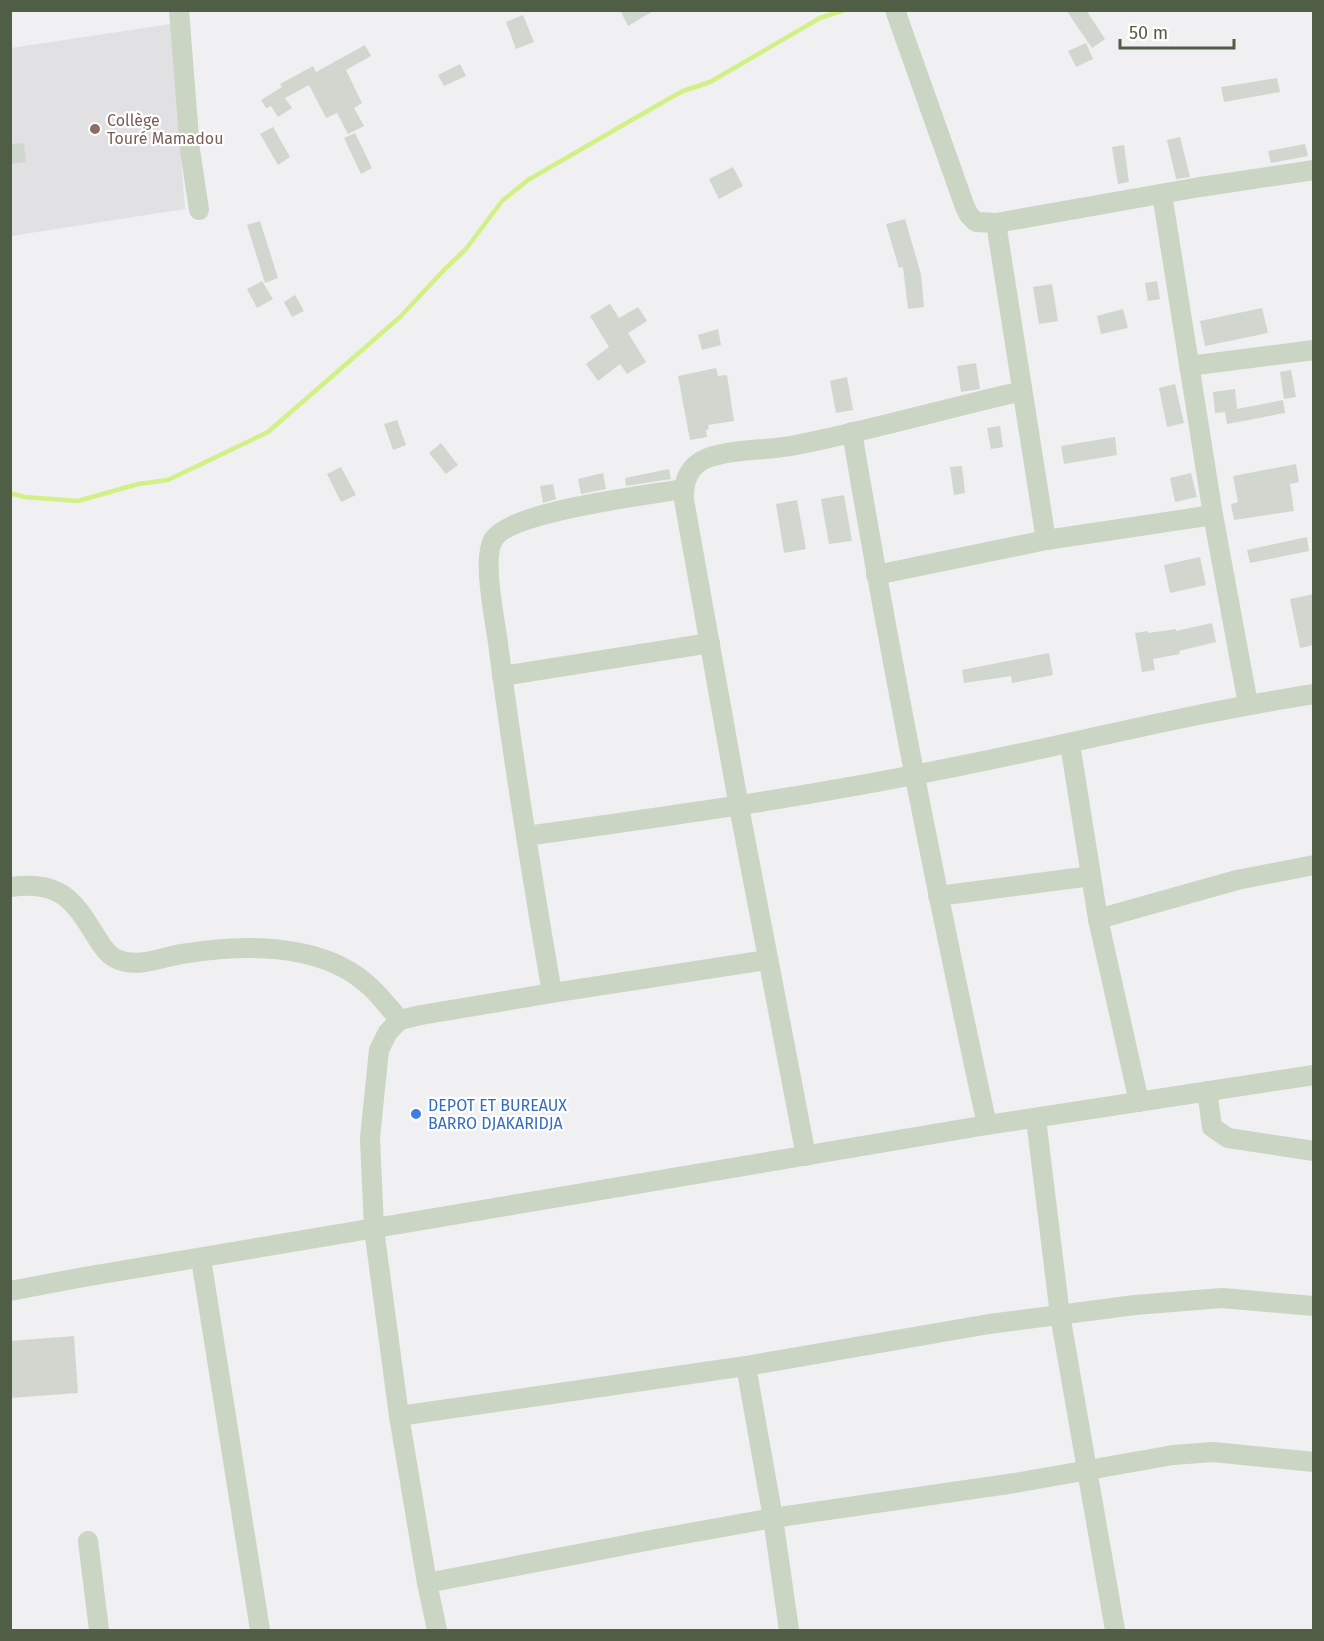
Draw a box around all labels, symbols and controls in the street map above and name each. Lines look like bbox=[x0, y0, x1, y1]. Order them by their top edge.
scale bar bbox=[1120, 12, 1234, 50]
text: 50 m bbox=[1129, 22, 1168, 44]
place label: Collège Touré Mamadou bbox=[107, 111, 224, 148]
marker: Collège Touré Mamadou bbox=[88, 122, 102, 136]
place label: DEPOT ET BUREAUX BARRO DJAKARIDJA bbox=[428, 1096, 567, 1133]
marker: DEPOT ET BUREAUX BARRO DJAKARIDJA bbox=[409, 1107, 423, 1121]

